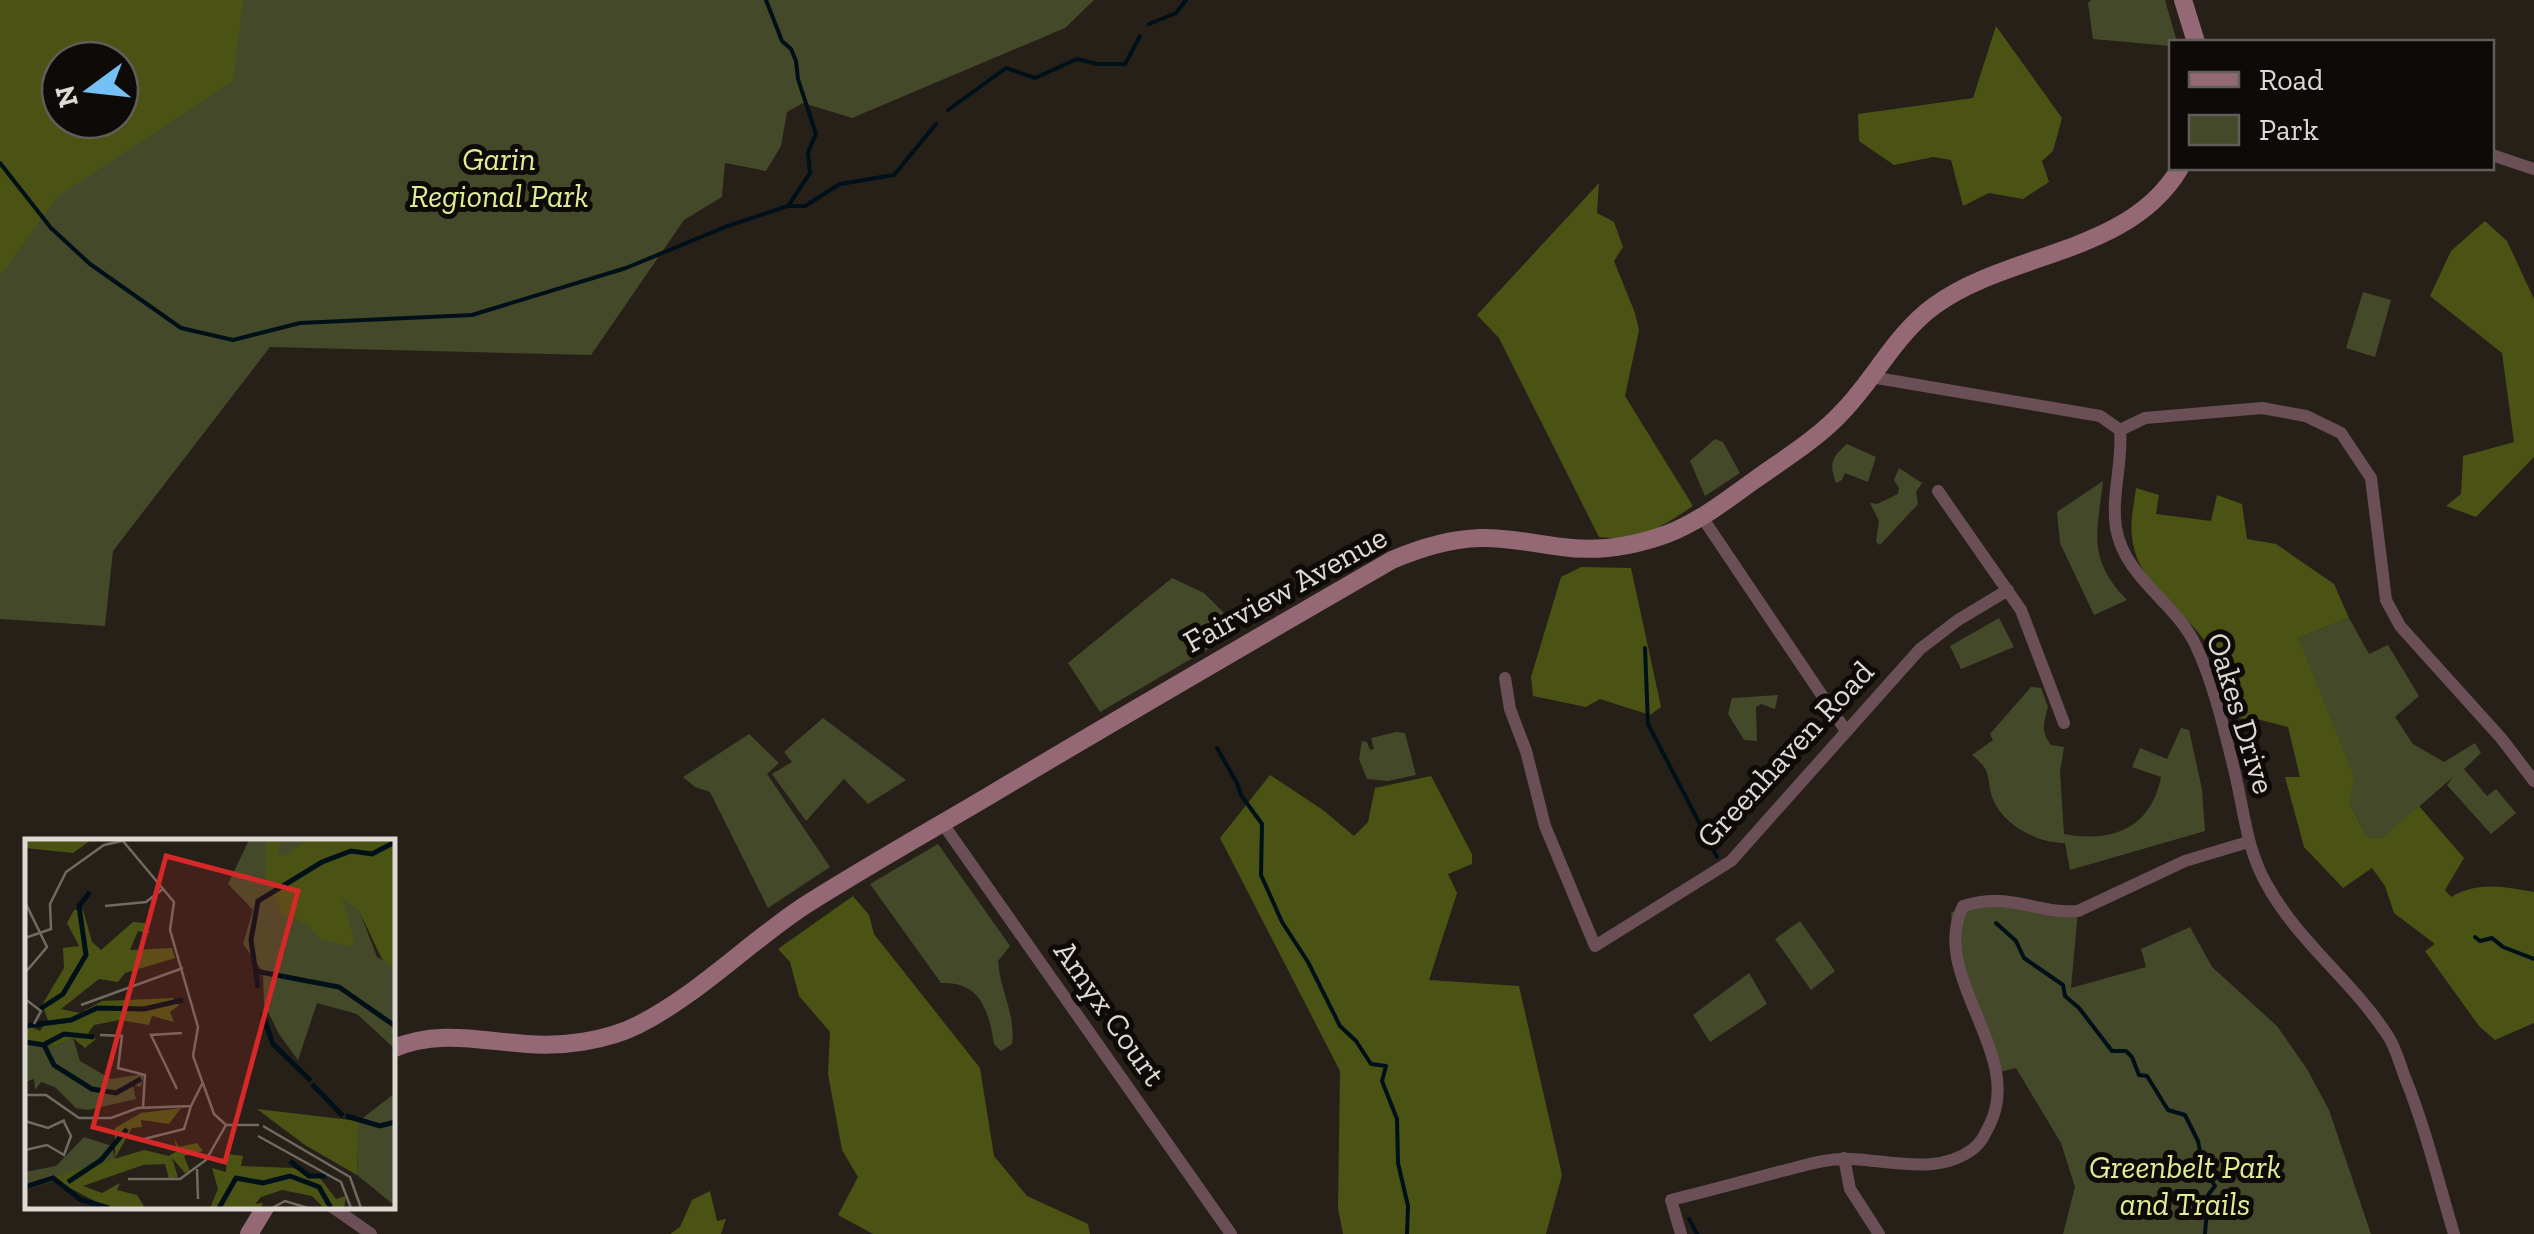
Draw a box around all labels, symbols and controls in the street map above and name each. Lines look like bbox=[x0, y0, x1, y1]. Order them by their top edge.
north arrow bbox=[40, 40, 140, 140]
legend bbox=[2169, 40, 2494, 170]
text: Road bbox=[2259, 62, 2324, 98]
text: N bbox=[48, 82, 85, 111]
text: Park bbox=[2259, 112, 2319, 148]
park label: Garin Regional Park bbox=[409, 140, 589, 215]
street label: Fairview Avenue bbox=[1177, 517, 1393, 661]
street label: Oakes Drive bbox=[2199, 628, 2283, 798]
street label: Greenhaven Road bbox=[1689, 652, 1882, 855]
inset map bbox=[25, 839, 395, 1209]
street label: Amyx Court bbox=[1046, 933, 1174, 1093]
park label: Greenbelt Park and Trails bbox=[2089, 1148, 2281, 1223]

